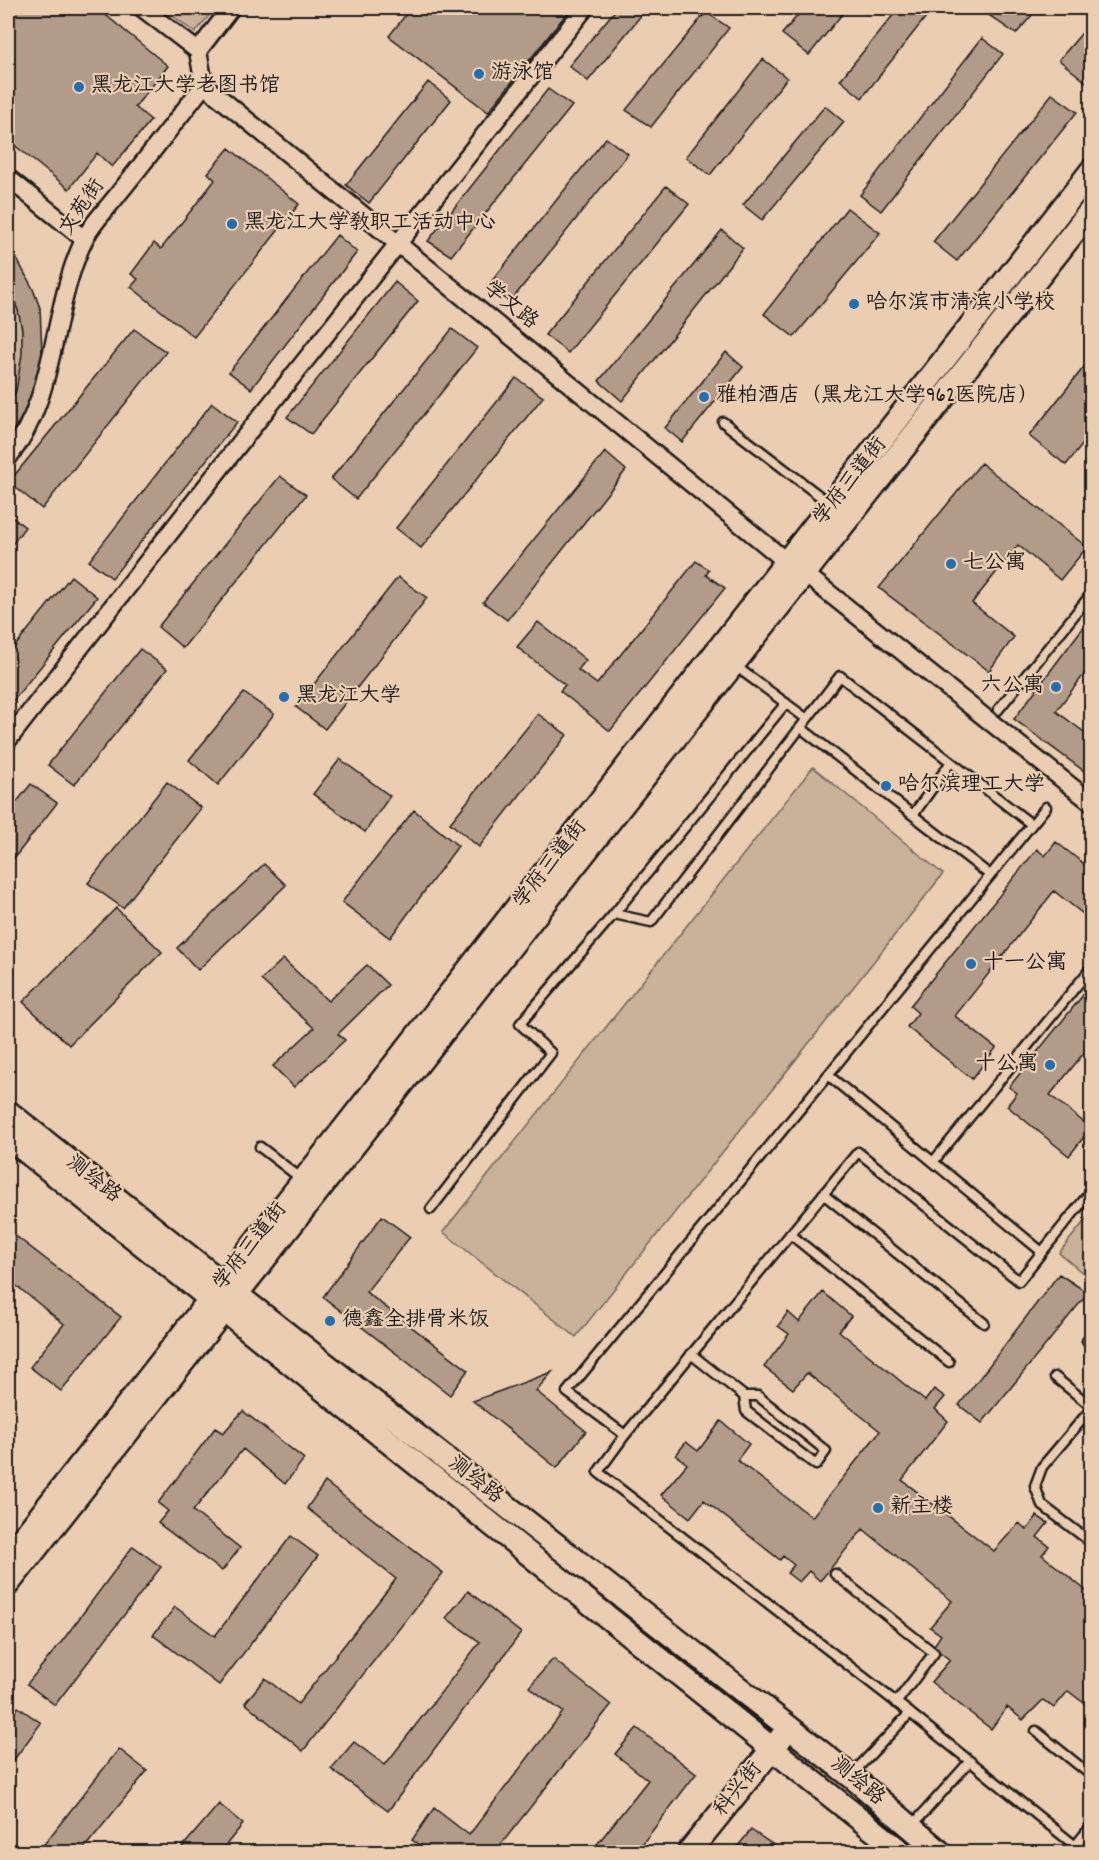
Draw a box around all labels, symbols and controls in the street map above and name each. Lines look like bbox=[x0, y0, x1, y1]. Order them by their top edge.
place label: 游泳馆 bbox=[491, 59, 554, 89]
marker: 游泳馆 bbox=[472, 67, 486, 81]
place label: 黑龙江大学老图书馆 bbox=[91, 72, 280, 102]
marker: 黑龙江大学老图书馆 bbox=[72, 80, 86, 94]
street label: 文苑街 bbox=[53, 173, 113, 243]
place label: 黑龙江大学教职工活动中心 bbox=[244, 209, 496, 239]
marker: 黑龙江大学教职工活动中心 bbox=[225, 217, 239, 231]
street label: 学文路 bbox=[476, 275, 544, 337]
place label: 哈尔滨市清滨小学校 bbox=[866, 289, 1055, 319]
marker: 哈尔滨市清滨小学校 bbox=[847, 297, 861, 311]
place label: 雅柏酒店（黑龙江大学962医院店） bbox=[716, 382, 1039, 412]
marker: 雅柏酒店（黑龙江大学962医院店） bbox=[697, 390, 711, 404]
street label: 学府三道街 bbox=[807, 431, 895, 533]
place label: 七公寓 bbox=[963, 549, 1026, 579]
marker: 七公寓 bbox=[944, 557, 958, 571]
place label: 六公寓 bbox=[981, 672, 1044, 702]
marker: 六公寓 bbox=[1049, 680, 1063, 694]
place label: 黑龙江大学 bbox=[296, 682, 401, 712]
marker: 黑龙江大学 bbox=[277, 690, 291, 704]
place label: 哈尔滨理工大学 bbox=[898, 771, 1045, 801]
marker: 哈尔滨理工大学 bbox=[879, 779, 893, 793]
street label: 学府三道街 bbox=[507, 814, 595, 916]
place label: 十一公寓 bbox=[983, 949, 1067, 979]
marker: 十一公寓 bbox=[964, 957, 978, 971]
place label: 十公寓 bbox=[975, 1050, 1038, 1080]
marker: 十公寓 bbox=[1043, 1058, 1057, 1072]
street label: 测绘路 bbox=[59, 1149, 127, 1211]
street label: 学府三道街 bbox=[207, 1196, 295, 1298]
place label: 德鑫全排骨米饭 bbox=[342, 1306, 489, 1336]
marker: 德鑫全排骨米饭 bbox=[323, 1314, 337, 1328]
street label: 测绘路 bbox=[441, 1450, 509, 1512]
place label: 新主楼 bbox=[890, 1493, 953, 1523]
marker: 新主楼 bbox=[871, 1501, 885, 1515]
street label: 测绘路 bbox=[823, 1750, 891, 1814]
street label: 科兴街 bbox=[708, 1756, 770, 1824]

